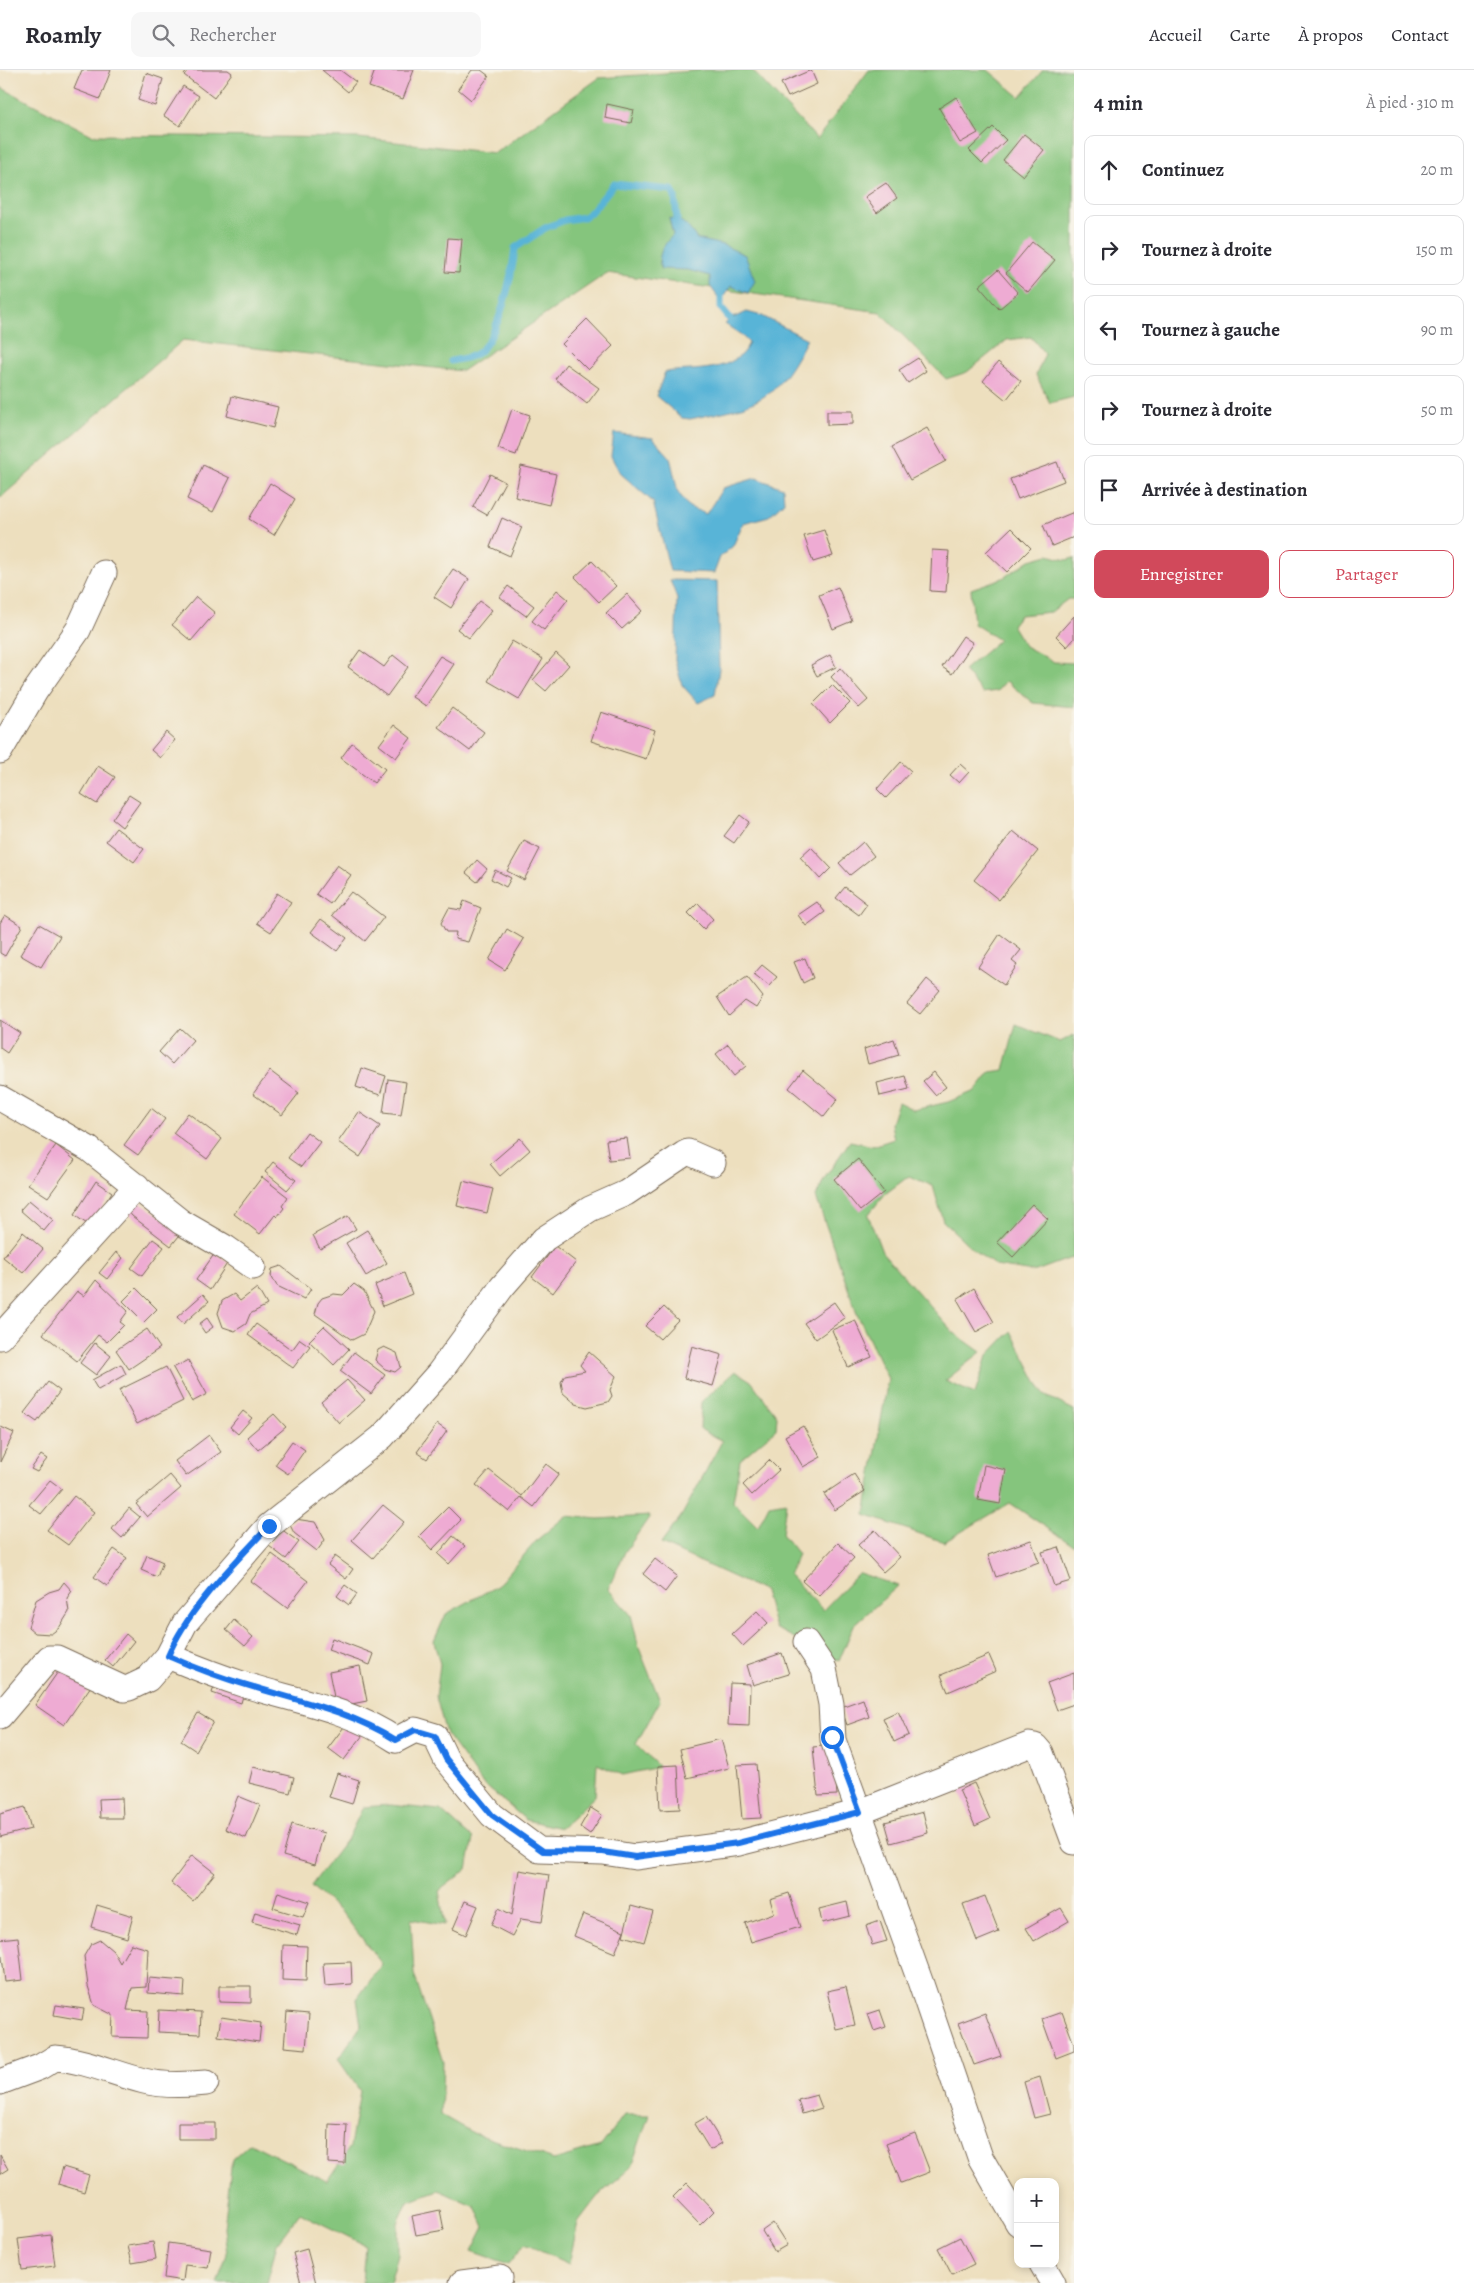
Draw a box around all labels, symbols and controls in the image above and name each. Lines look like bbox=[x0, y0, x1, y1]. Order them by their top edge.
search box bbox=[131, 12, 481, 57]
text: Roamly bbox=[25, 19, 101, 51]
icon: search bbox=[149, 21, 177, 49]
text: Rechercher bbox=[189, 22, 277, 48]
text: Accueil bbox=[1149, 23, 1202, 47]
text: Carte bbox=[1230, 23, 1270, 47]
text: À propos bbox=[1298, 23, 1363, 47]
text: Contact bbox=[1391, 23, 1449, 47]
text: 4 min bbox=[1094, 89, 1143, 117]
text: À pied · 310 m bbox=[1366, 92, 1454, 114]
icon: ahead bbox=[1095, 156, 1123, 184]
text: Continuez bbox=[1142, 157, 1224, 183]
text: 20 m bbox=[1420, 159, 1453, 181]
icon: right bbox=[1095, 236, 1123, 264]
text: Tournez à droite bbox=[1142, 237, 1272, 263]
text: 150 m bbox=[1416, 239, 1453, 261]
icon: left bbox=[1095, 316, 1123, 344]
text: Tournez à gauche bbox=[1142, 317, 1280, 343]
text: 90 m bbox=[1421, 319, 1453, 341]
icon: right bbox=[1095, 396, 1123, 424]
text: Tournez à droite bbox=[1142, 397, 1272, 423]
text: 50 m bbox=[1421, 399, 1453, 421]
icon: arrive bbox=[1095, 476, 1123, 504]
text: Arrivée à destination bbox=[1142, 477, 1307, 503]
button: Enregistrer bbox=[1094, 550, 1269, 598]
button: Partager bbox=[1279, 550, 1454, 598]
route end bbox=[258, 1515, 281, 1538]
route start bbox=[821, 1726, 844, 1749]
map controls bbox=[1014, 2178, 1059, 2268]
button: + bbox=[1014, 2178, 1059, 2223]
button: − bbox=[1014, 2223, 1059, 2268]

